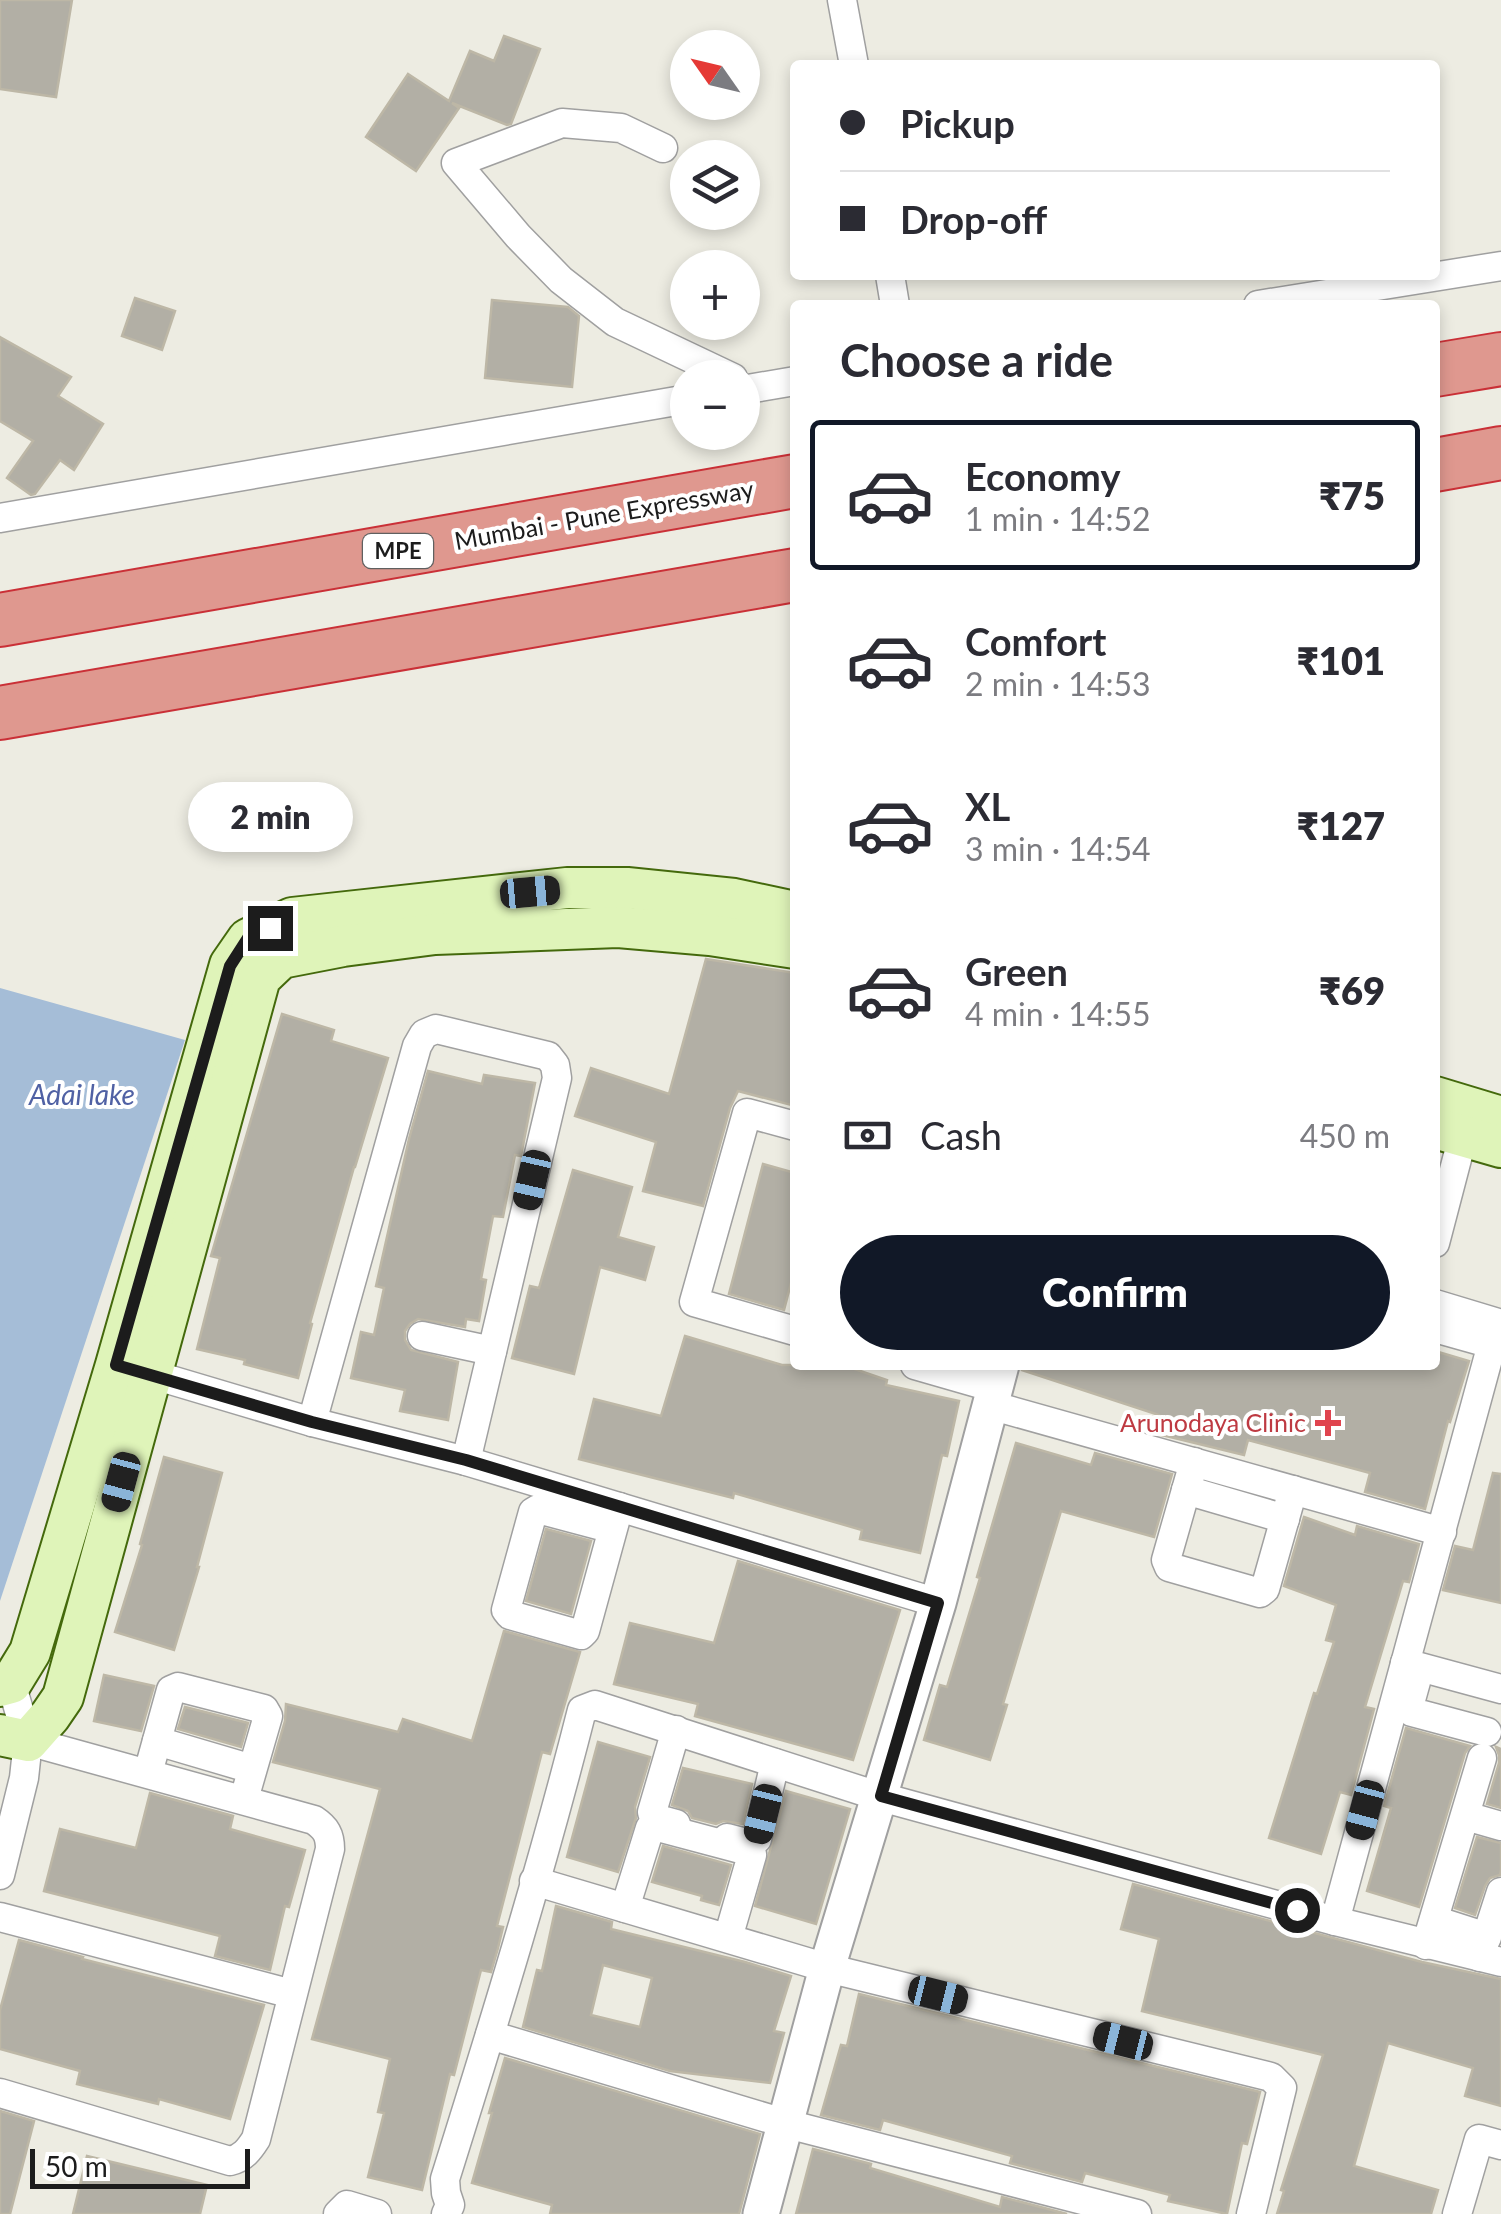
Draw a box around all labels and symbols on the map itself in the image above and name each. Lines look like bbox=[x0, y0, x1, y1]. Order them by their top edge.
north arrow bbox=[670, 30, 760, 120]
street label: Mumbai - Pune Expressway bbox=[452, 473, 756, 555]
road number: MPE bbox=[363, 534, 433, 568]
callout: 2 min bbox=[188, 783, 352, 853]
car bbox=[499, 874, 561, 910]
route end bbox=[248, 906, 293, 951]
water label: Adai lake bbox=[28, 1077, 135, 1111]
car bbox=[511, 1147, 553, 1213]
place label: Arunodaya Clinic bbox=[1120, 1407, 1306, 1437]
marker: Arunodaya Clinic bbox=[1315, 1410, 1341, 1436]
car bbox=[99, 1449, 143, 1515]
car bbox=[1343, 1777, 1387, 1843]
car bbox=[741, 1781, 785, 1847]
route start bbox=[1275, 1888, 1320, 1933]
car bbox=[905, 1973, 971, 2017]
car bbox=[1090, 2019, 1156, 2063]
scale bar bbox=[30, 2144, 250, 2188]

